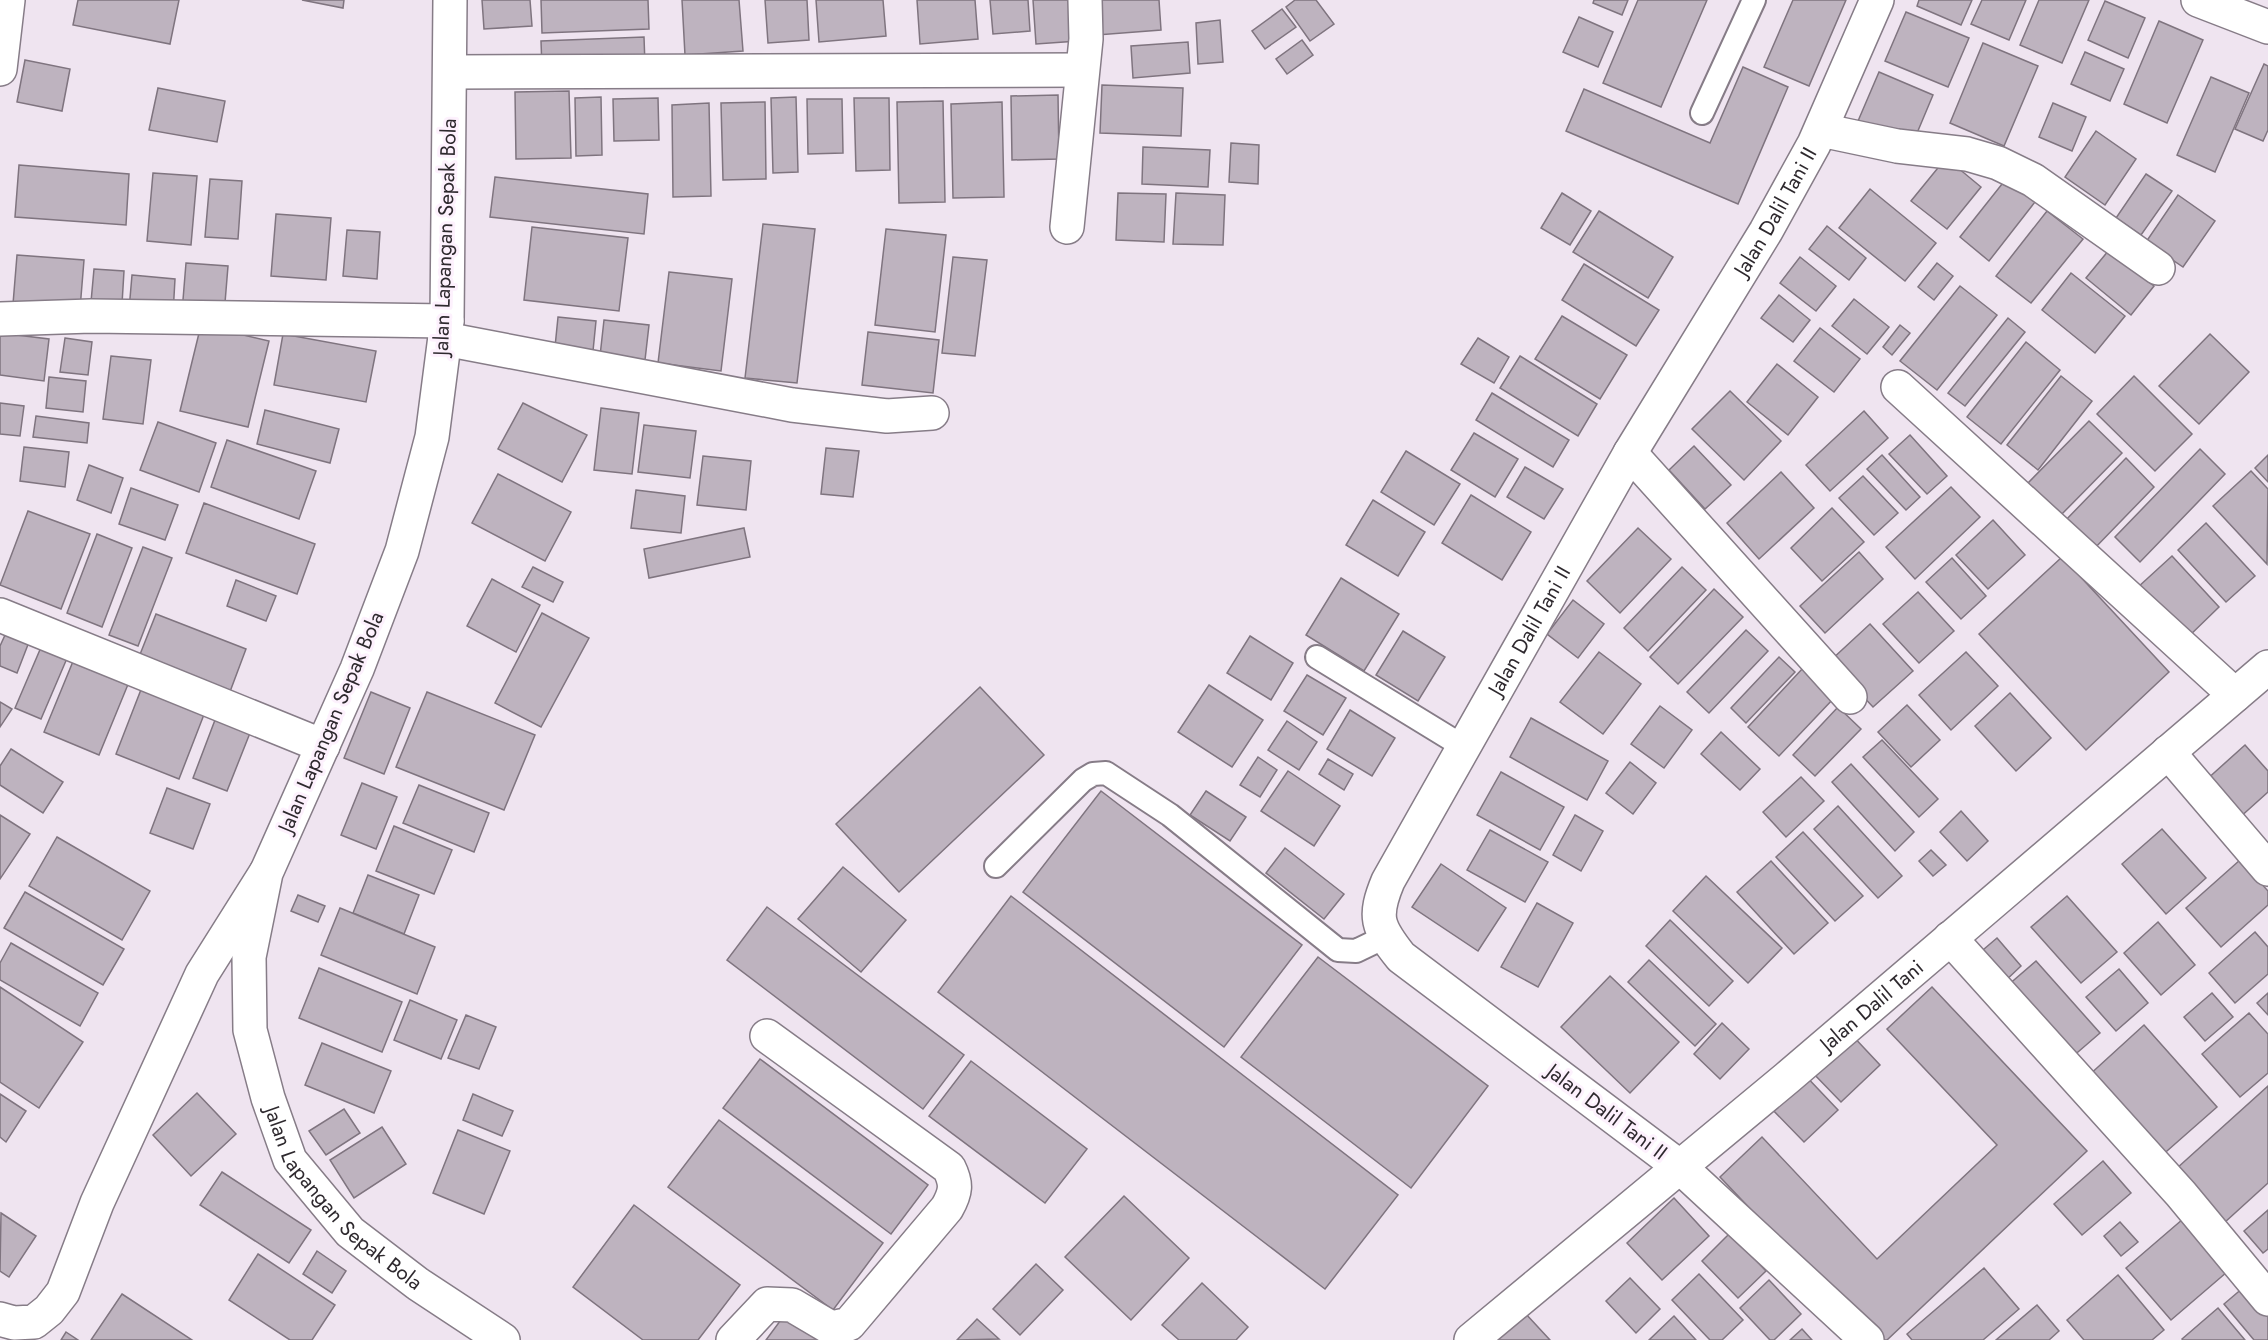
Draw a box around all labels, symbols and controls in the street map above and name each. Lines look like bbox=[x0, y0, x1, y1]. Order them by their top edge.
street label: Jalan Lapangan Sepak Bola bbox=[426, 118, 464, 359]
street label: Jalan Dalil Tani II bbox=[1725, 142, 1824, 285]
street label: Jalan Dalil Tani II bbox=[1479, 561, 1578, 703]
street label: Jalan Lapangan Sepak Bola bbox=[270, 607, 391, 840]
street label: Jalan Dalil Tani bbox=[1811, 953, 1930, 1060]
street label: Jalan Dalil Tani II bbox=[1538, 1055, 1674, 1167]
street label: Jalan Lapangan Sepak Bola bbox=[256, 1099, 429, 1297]

